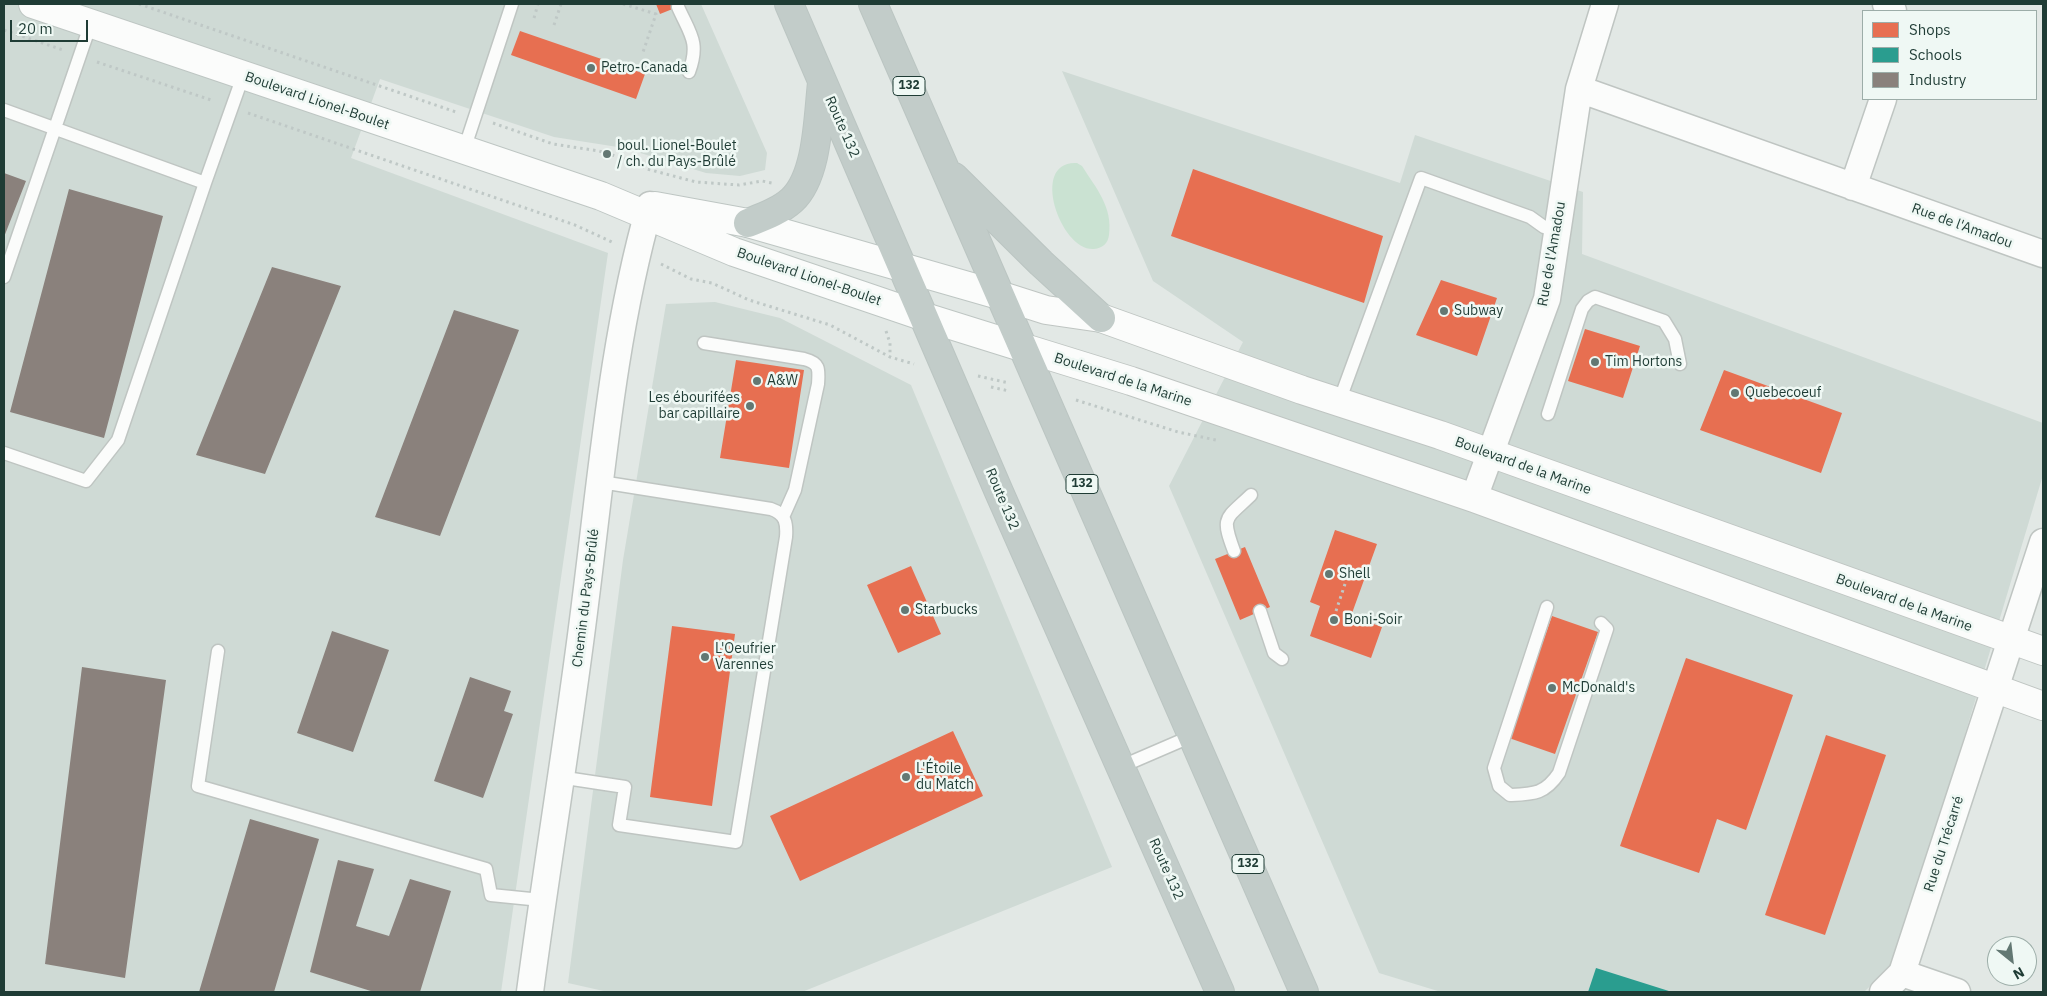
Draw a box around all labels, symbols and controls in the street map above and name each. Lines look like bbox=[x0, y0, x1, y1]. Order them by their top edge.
scale bar bbox=[12, 10, 90, 42]
legend bbox=[1862, 10, 2037, 100]
text: 20 m bbox=[18, 19, 53, 38]
text: Shops bbox=[1909, 20, 1951, 39]
text: Schools bbox=[1909, 45, 1962, 64]
place label: Petro-Canada bbox=[601, 60, 688, 76]
marker: Petro-Canada bbox=[585, 62, 597, 74]
street label: Boulevard Lionel-Boulet bbox=[243, 68, 391, 134]
text: Industry bbox=[1909, 70, 1966, 89]
road number: 132 bbox=[893, 76, 925, 95]
street label: Route 132 bbox=[821, 94, 863, 160]
place label: boul. Lionel-Boulet / ch. du Pays-Brûlé bbox=[617, 138, 737, 170]
marker: boul. Lionel-Boulet / ch. du Pays-Brûlé bbox=[601, 148, 613, 160]
street label: Rue de l'Amadou bbox=[1535, 200, 1569, 308]
street label: Rue de l'Amadou bbox=[1909, 200, 2015, 252]
street label: Boulevard Lionel-Boulet bbox=[735, 244, 883, 310]
place label: Subway bbox=[1454, 303, 1503, 319]
marker: Subway bbox=[1438, 305, 1450, 317]
street label: Boulevard de la Marine bbox=[1052, 350, 1194, 410]
place label: Tim Hortons bbox=[1605, 354, 1682, 370]
marker: Tim Hortons bbox=[1589, 356, 1601, 368]
place label: A&W bbox=[767, 373, 798, 389]
marker: A&W bbox=[751, 375, 763, 387]
place label: Quebecoeuf bbox=[1745, 385, 1821, 401]
marker: Quebecoeuf bbox=[1729, 387, 1741, 399]
place label: Les ébourifées bar capillaire bbox=[648, 390, 740, 422]
marker: Les ébourifées bar capillaire bbox=[744, 400, 756, 412]
street label: Boulevard de la Marine bbox=[1453, 434, 1593, 498]
street label: Route 132 bbox=[981, 466, 1023, 532]
road number: 132 bbox=[1066, 474, 1098, 494]
street label: Chemin du Pays-Brûlé bbox=[569, 528, 603, 668]
place label: Shell bbox=[1339, 566, 1370, 582]
marker: Shell bbox=[1323, 568, 1335, 580]
street label: Boulevard de la Marine bbox=[1834, 571, 1974, 635]
place label: Starbucks bbox=[915, 602, 978, 618]
marker: Starbucks bbox=[899, 604, 911, 616]
place label: Boni-Soir bbox=[1344, 612, 1402, 628]
marker: Boni-Soir bbox=[1328, 614, 1340, 626]
place label: L'Oeufrier Varennes bbox=[715, 641, 776, 674]
marker: L'Oeufrier Varennes bbox=[699, 651, 711, 663]
place label: McDonald's bbox=[1562, 680, 1635, 696]
marker: McDonald's bbox=[1546, 682, 1558, 694]
place label: L'Étoile du Match bbox=[916, 761, 974, 794]
marker: L'Étoile du Match bbox=[900, 771, 912, 783]
street label: Rue du Trécarré bbox=[1921, 794, 1967, 894]
street label: Route 132 bbox=[1145, 836, 1187, 902]
road number: 132 bbox=[1232, 854, 1264, 874]
north arrow bbox=[1987, 936, 2037, 986]
text: N bbox=[2010, 963, 2028, 984]

